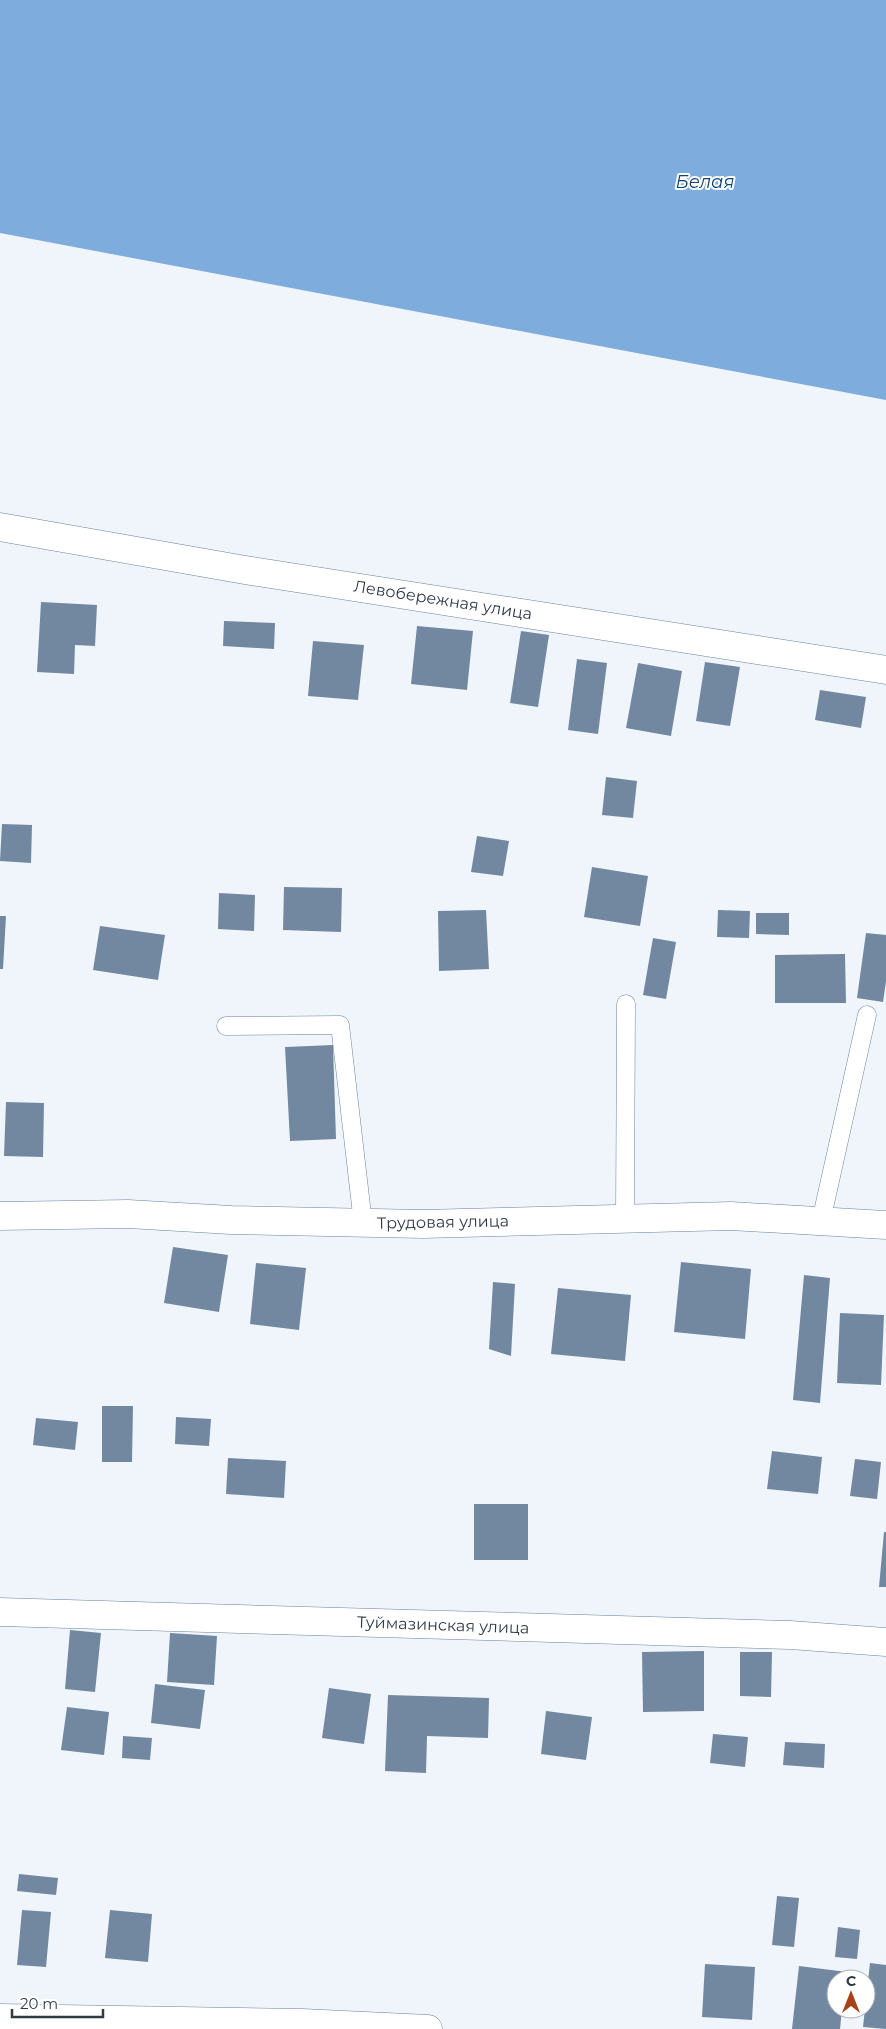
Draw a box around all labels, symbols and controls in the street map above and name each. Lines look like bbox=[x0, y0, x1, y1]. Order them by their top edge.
water label: Белая bbox=[676, 171, 734, 193]
street label: Левобережная улица bbox=[352, 576, 534, 624]
street label: Трудовая улица bbox=[377, 1211, 509, 1233]
street label: Туймазинская улица bbox=[357, 1612, 529, 1638]
north arrow bbox=[826, 1969, 876, 2019]
text: С bbox=[846, 1972, 856, 1990]
scale bar bbox=[12, 1986, 104, 2018]
text: 20 m bbox=[20, 1994, 58, 2013]

